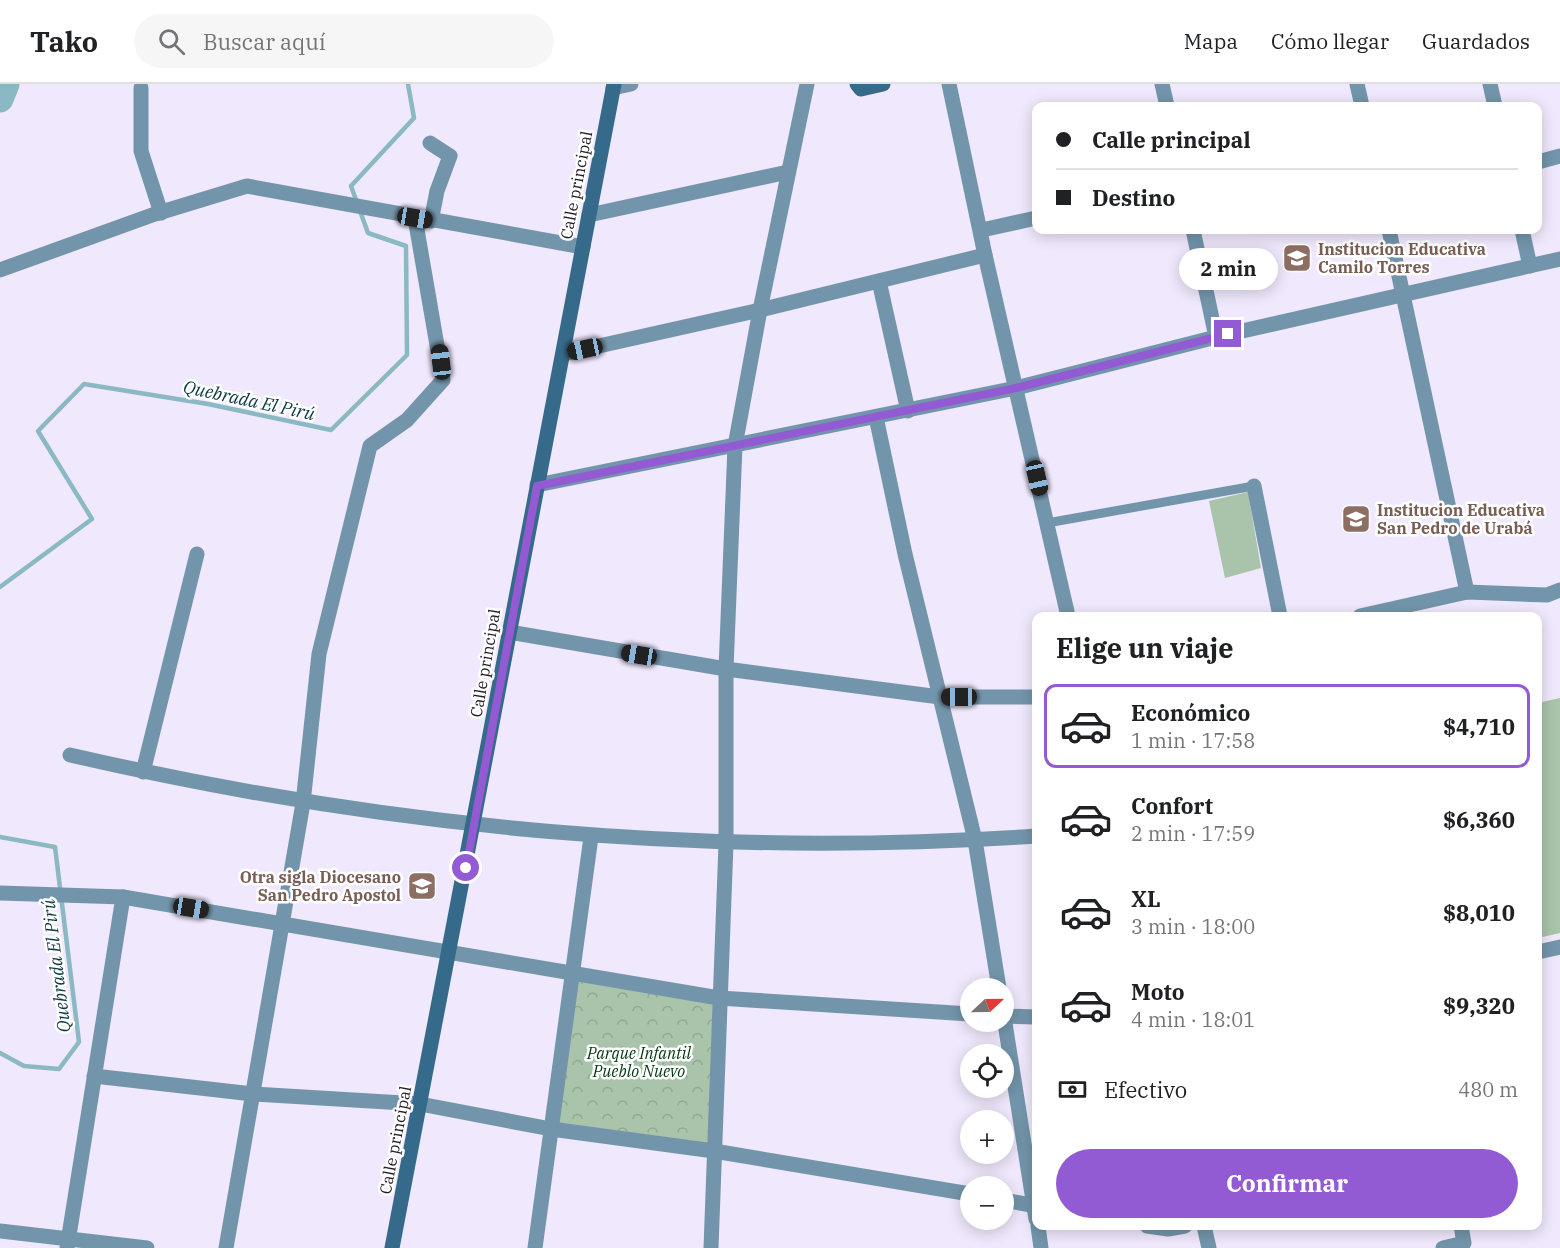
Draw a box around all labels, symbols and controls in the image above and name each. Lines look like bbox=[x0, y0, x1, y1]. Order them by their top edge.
search box bbox=[134, 14, 554, 68]
text: Tako bbox=[30, 23, 98, 60]
icon: search bbox=[155, 25, 188, 58]
text: Buscar aquí bbox=[203, 27, 326, 56]
text: Mapa bbox=[1184, 27, 1238, 55]
text: Cómo llegar bbox=[1271, 27, 1389, 55]
text: Guardados bbox=[1422, 27, 1530, 55]
text: Calle principal bbox=[1092, 125, 1251, 154]
street label: Calle principal bbox=[556, 129, 596, 241]
text: Destino bbox=[1092, 183, 1175, 212]
car bbox=[396, 206, 434, 230]
place label: Institucion Educativa Camilo Torres bbox=[1318, 239, 1486, 277]
school or university icon: Institucion Educativa Camilo Torres bbox=[1281, 242, 1313, 274]
callout: 2 min bbox=[1178, 247, 1278, 289]
text: 2 min bbox=[1201, 255, 1257, 282]
route end bbox=[1214, 320, 1241, 347]
car bbox=[566, 336, 604, 362]
car bbox=[430, 343, 452, 381]
water label: Quebrada El Pirú bbox=[181, 375, 318, 425]
car bbox=[1024, 458, 1050, 498]
place label: Institucion Educativa San Pedro de Urabá bbox=[1377, 500, 1545, 538]
school or university icon: Institucion Educativa San Pedro de Urabá bbox=[1340, 503, 1372, 535]
street label: Calle principal bbox=[466, 607, 504, 719]
text: Elige un viaje bbox=[1056, 630, 1234, 665]
car bbox=[620, 643, 658, 667]
car bbox=[941, 688, 977, 706]
text: Económico bbox=[1131, 698, 1250, 727]
icon: car bbox=[1059, 699, 1113, 753]
text: $4,710 bbox=[1443, 712, 1515, 741]
text: 1 min · 17:58 bbox=[1131, 727, 1255, 754]
text: Confort bbox=[1131, 791, 1213, 820]
icon: car bbox=[1059, 792, 1113, 846]
text: $6,360 bbox=[1443, 805, 1515, 834]
text: 2 min · 17:59 bbox=[1131, 820, 1255, 847]
route start bbox=[452, 854, 479, 881]
place label: Otra sigla Diocesano San Pedro Apostol bbox=[240, 867, 401, 905]
school or university icon: Otra sigla Diocesano San Pedro Apostol bbox=[406, 870, 438, 902]
text: XL bbox=[1131, 884, 1161, 913]
icon: car bbox=[1059, 885, 1113, 939]
car bbox=[172, 896, 210, 920]
water label: Quebrada El Pirú bbox=[36, 897, 76, 1034]
text: $8,010 bbox=[1443, 898, 1515, 927]
text: 3 min · 18:00 bbox=[1131, 913, 1255, 940]
text: Moto bbox=[1131, 977, 1185, 1006]
north arrow bbox=[960, 978, 1014, 1032]
map controls bbox=[960, 978, 1014, 1230]
icon: car bbox=[1059, 978, 1113, 1032]
text: $9,320 bbox=[1443, 991, 1515, 1020]
text: 4 min · 18:01 bbox=[1131, 1006, 1255, 1033]
park label: Parque Infantil Pueblo Nuevo bbox=[586, 1043, 692, 1081]
button: locate bbox=[960, 1044, 1014, 1098]
icon: cash bbox=[1056, 1073, 1089, 1106]
text: Efectivo bbox=[1104, 1075, 1187, 1104]
text: 480 m bbox=[1458, 1076, 1518, 1103]
street label: Calle principal bbox=[375, 1084, 415, 1196]
button: + bbox=[960, 1110, 1014, 1164]
button: Confirmar bbox=[1056, 1149, 1518, 1218]
button: − bbox=[960, 1176, 1014, 1230]

